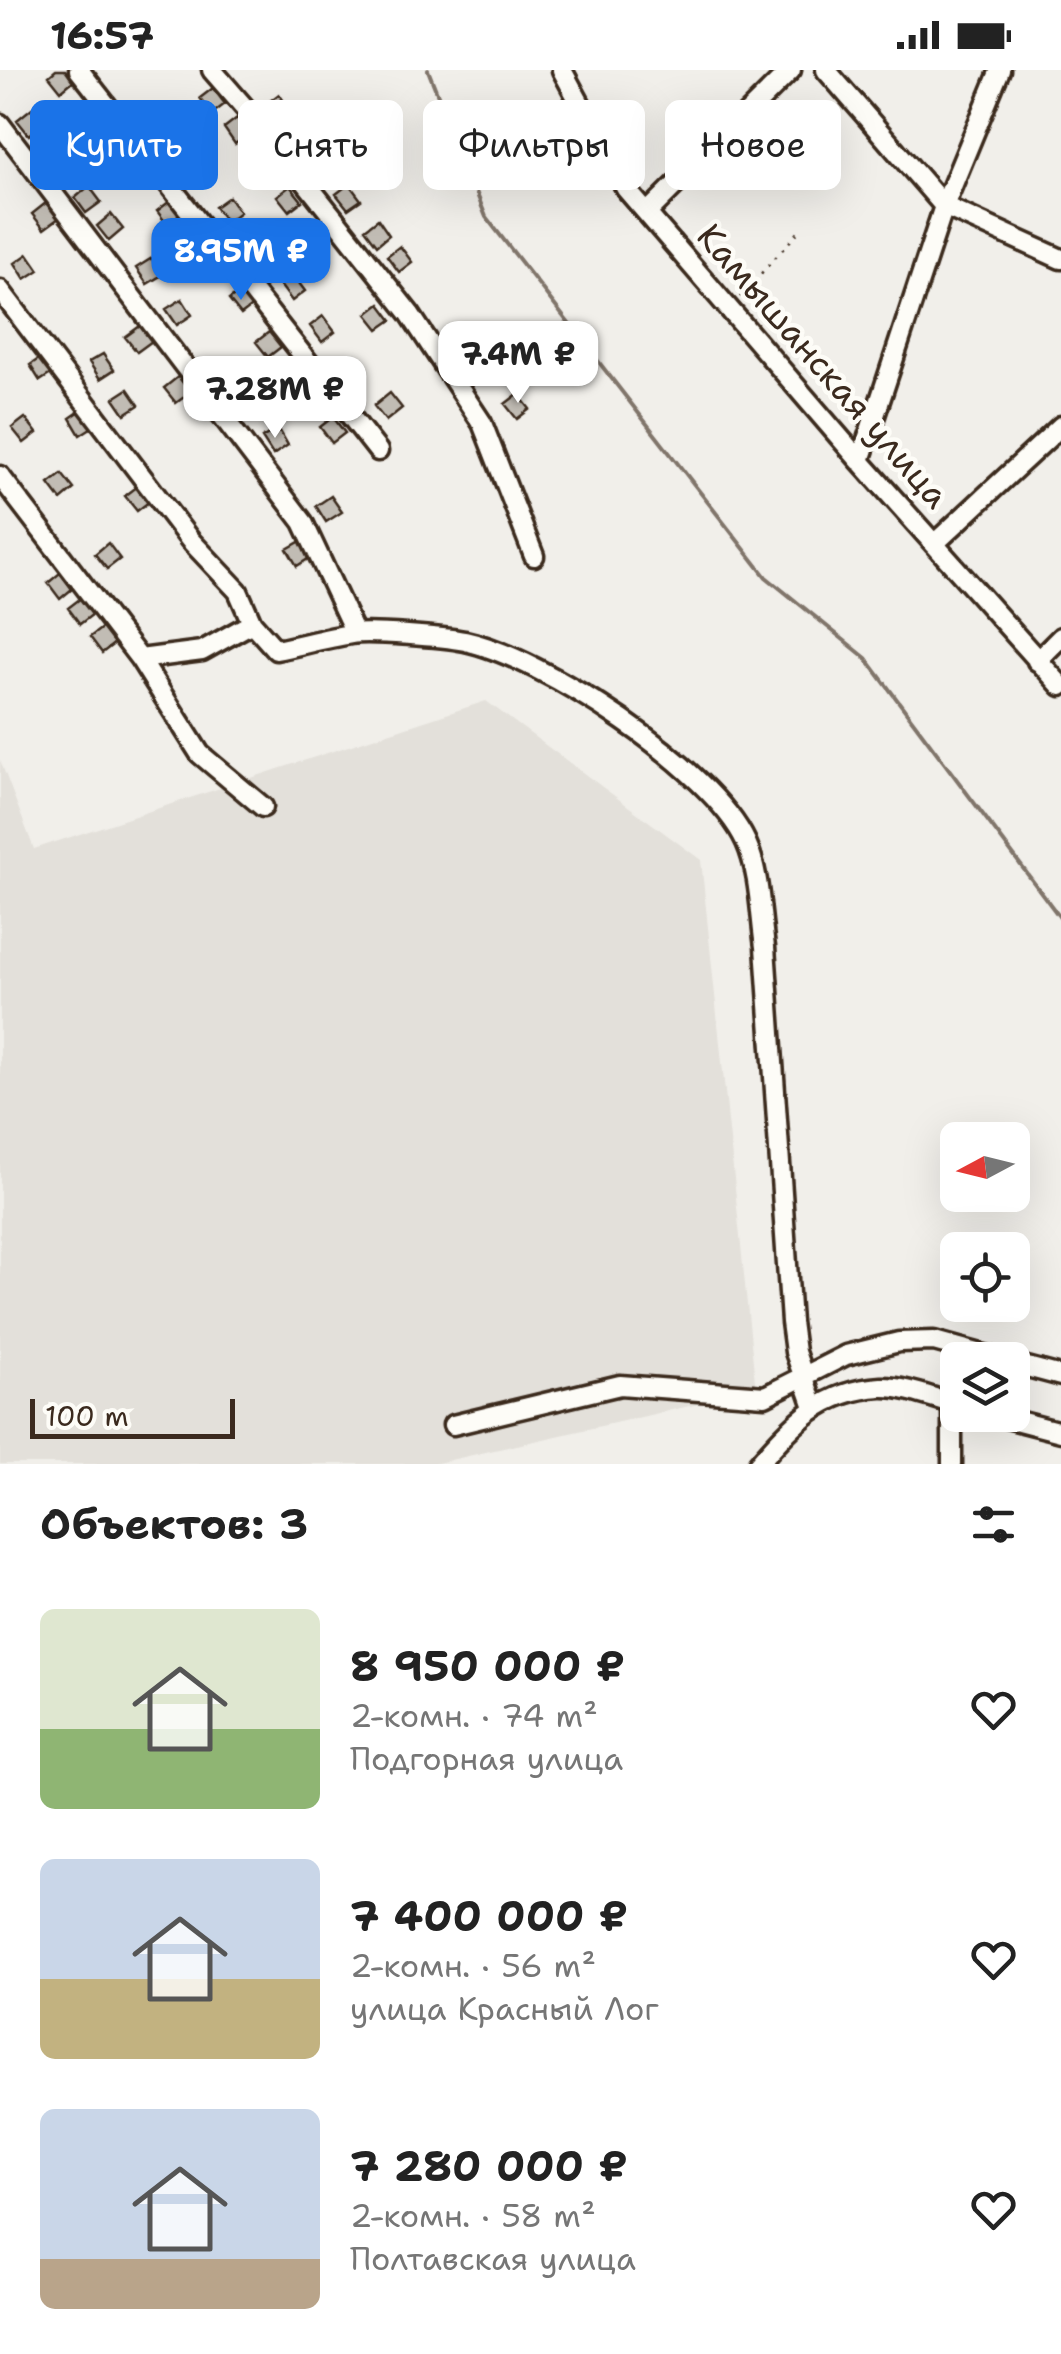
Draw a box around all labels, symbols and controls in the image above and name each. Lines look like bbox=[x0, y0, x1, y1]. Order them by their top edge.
text: 16:57 bbox=[50, 10, 154, 61]
chip: Купить bbox=[30, 100, 218, 190]
chip: Снять bbox=[238, 100, 403, 190]
chip: Фильтры bbox=[423, 100, 645, 190]
chip: Новое bbox=[665, 100, 841, 190]
street label: Камышанская улица bbox=[687, 213, 960, 518]
pin: 8.95M ₽ bbox=[149, 218, 333, 303]
text: 8.95M ₽ bbox=[173, 229, 309, 272]
pin: 7.4M ₽ bbox=[437, 321, 599, 406]
text: 7.4M ₽ bbox=[460, 332, 576, 375]
pin: 7.28M ₽ bbox=[183, 356, 367, 441]
text: 7.28M ₽ bbox=[205, 367, 345, 410]
north arrow bbox=[940, 1122, 1030, 1212]
map controls bbox=[940, 1122, 1030, 1432]
button: locate bbox=[940, 1232, 1030, 1322]
button: layers bbox=[940, 1342, 1030, 1432]
scale bar bbox=[30, 1394, 235, 1438]
text: 100 m bbox=[45, 1397, 129, 1435]
text: Объектов: 3 bbox=[40, 1496, 308, 1552]
icon: filters bbox=[966, 1497, 1021, 1552]
text: 8 950 000 ₽ bbox=[350, 1638, 625, 1694]
icon: home bbox=[120, 1649, 240, 1769]
icon: heart bbox=[966, 1682, 1021, 1737]
text: 2-комн. · 74 m² bbox=[350, 1694, 598, 1737]
text: Подгорная улица bbox=[350, 1737, 623, 1780]
text: 7 400 000 ₽ bbox=[350, 1888, 628, 1944]
icon: home bbox=[120, 1899, 240, 2019]
icon: heart bbox=[966, 1932, 1021, 1987]
text: 2-комн. · 56 m² bbox=[350, 1944, 596, 1987]
text: улица Красный Лог bbox=[350, 1987, 659, 2030]
text: 7 280 000 ₽ bbox=[350, 2138, 628, 2194]
icon: home bbox=[120, 2149, 240, 2269]
icon: heart bbox=[966, 2182, 1021, 2237]
text: 2-комн. · 58 m² bbox=[350, 2194, 596, 2237]
text: Полтавская улица bbox=[350, 2237, 636, 2280]

